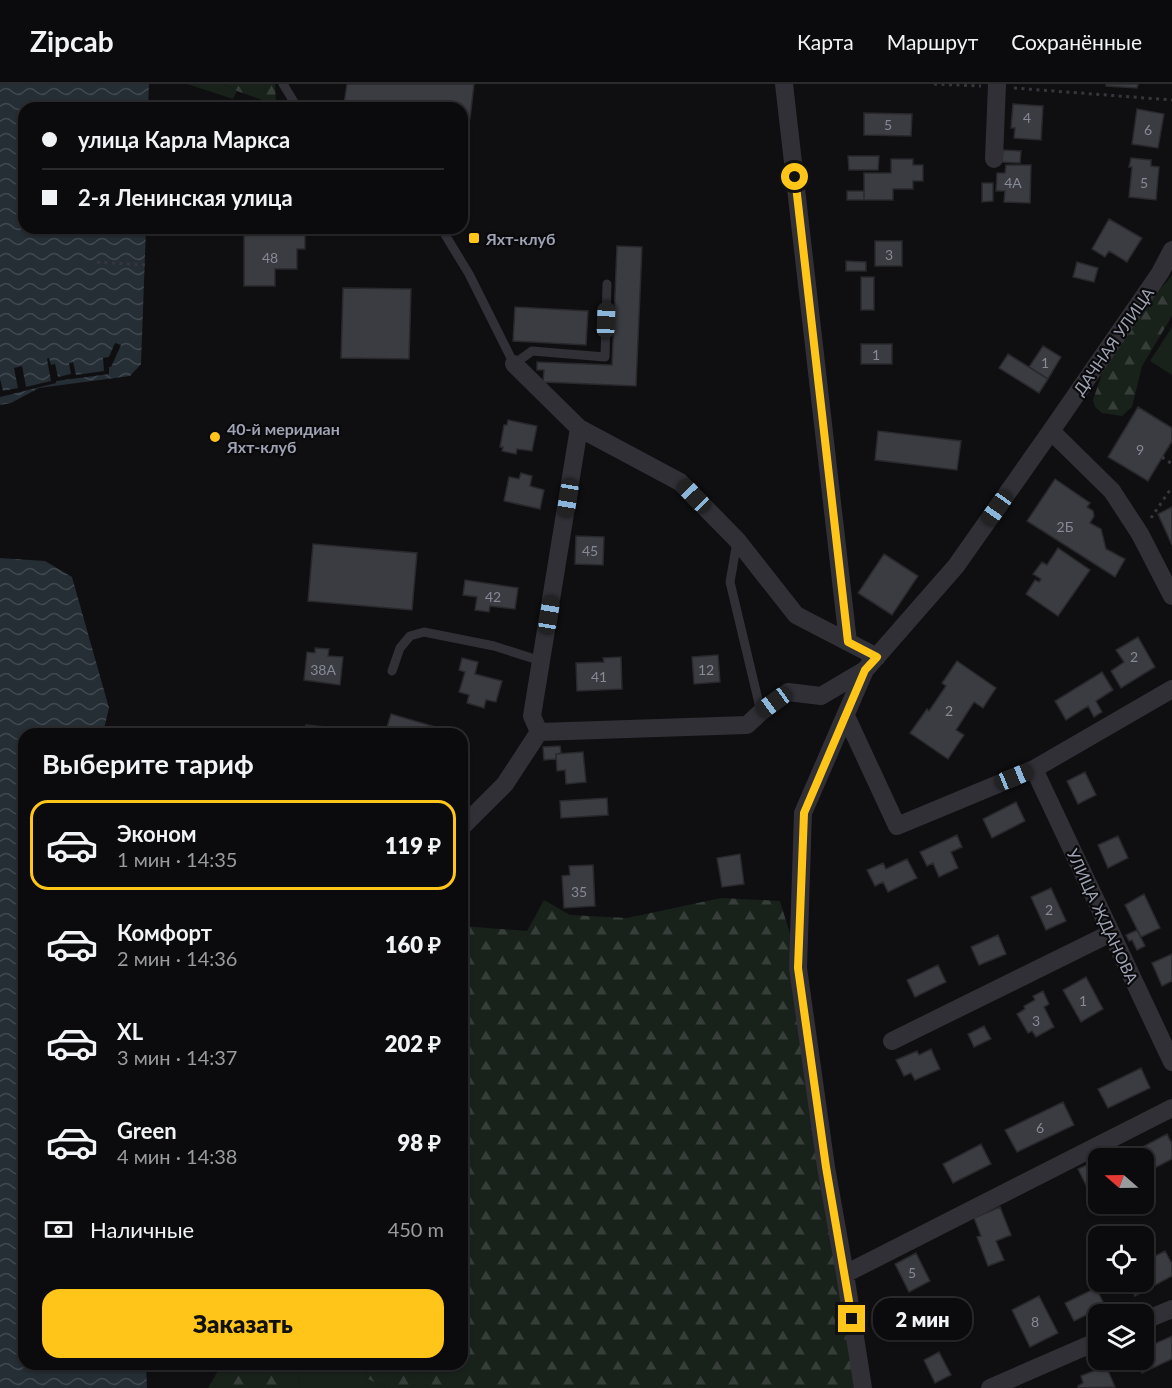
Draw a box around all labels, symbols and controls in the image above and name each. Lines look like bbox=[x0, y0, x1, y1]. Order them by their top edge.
text: Zipcab bbox=[30, 24, 114, 58]
text: Карта bbox=[797, 29, 854, 54]
text: Маршрут bbox=[887, 29, 978, 54]
text: Сохранённые bbox=[1011, 29, 1142, 54]
house number: 4 bbox=[1023, 109, 1031, 126]
house number: 5 bbox=[884, 116, 892, 133]
house number: 6 bbox=[1144, 121, 1152, 138]
text: улица Карла Маркса bbox=[78, 126, 290, 153]
route start bbox=[781, 163, 808, 190]
house number: 4А bbox=[1004, 174, 1022, 191]
house number: 5 bbox=[1140, 174, 1148, 191]
text: 2-я Ленинская улица bbox=[78, 184, 293, 211]
place label: Яхт-клуб bbox=[485, 229, 555, 248]
marker: Яхт-клуб bbox=[467, 231, 481, 245]
house number: 3 bbox=[885, 246, 893, 263]
house number: 48 bbox=[262, 249, 278, 266]
street label: ДАЧНАЯ УЛИЦА bbox=[1069, 283, 1157, 399]
car bbox=[596, 302, 616, 338]
house number: 1 bbox=[872, 346, 880, 363]
house number: 1 bbox=[1041, 354, 1049, 371]
place label: 40-й меридиан Яхт-клуб bbox=[226, 419, 340, 456]
marker: 40-й меридиан Яхт-клуб bbox=[208, 430, 222, 444]
house number: 9 bbox=[1136, 441, 1144, 458]
car bbox=[675, 477, 713, 515]
car bbox=[556, 479, 580, 517]
car bbox=[979, 488, 1015, 528]
house number: 2Б bbox=[1057, 518, 1074, 535]
house number: 45 bbox=[582, 542, 598, 559]
house number: 42 bbox=[485, 588, 501, 605]
car bbox=[537, 596, 561, 634]
house number: 2 bbox=[1130, 648, 1138, 665]
house number: 38А bbox=[310, 661, 336, 678]
house number: 12 bbox=[698, 661, 714, 678]
house number: 41 bbox=[591, 668, 607, 685]
car bbox=[754, 684, 794, 720]
house number: 2 bbox=[945, 702, 953, 719]
text: Выберите тариф bbox=[42, 747, 254, 780]
car bbox=[994, 762, 1034, 792]
icon: car bbox=[45, 818, 99, 872]
text: Эконом bbox=[117, 820, 197, 847]
text: 119 ₽ bbox=[385, 832, 441, 859]
street label: УЛИЦА ЖДАНОВА bbox=[1063, 846, 1143, 987]
text: 1 мин · 14:35 bbox=[117, 847, 237, 871]
house number: 35 bbox=[571, 883, 587, 900]
house number: 2 bbox=[1045, 901, 1053, 918]
icon: car bbox=[45, 917, 99, 971]
text: Комфорт bbox=[117, 919, 212, 946]
text: 160 ₽ bbox=[385, 931, 441, 958]
text: 2 мин · 14:36 bbox=[117, 946, 237, 970]
house number: 1 bbox=[1079, 992, 1087, 1009]
house number: 3 bbox=[1032, 1012, 1040, 1029]
icon: car bbox=[45, 1016, 99, 1070]
text: XL bbox=[117, 1018, 143, 1045]
text: 202 ₽ bbox=[385, 1030, 441, 1057]
text: 3 мин · 14:37 bbox=[117, 1045, 237, 1069]
icon: car bbox=[45, 1115, 99, 1169]
text: Green bbox=[117, 1117, 177, 1144]
house number: 6 bbox=[1036, 1119, 1044, 1136]
text: 98 ₽ bbox=[398, 1129, 441, 1156]
text: 4 мин · 14:38 bbox=[117, 1144, 237, 1168]
north arrow bbox=[1088, 1148, 1154, 1214]
map controls bbox=[1088, 1148, 1154, 1370]
icon: cash bbox=[42, 1213, 75, 1246]
text: Наличные bbox=[90, 1216, 194, 1243]
text: 450 m bbox=[388, 1217, 444, 1241]
button: locate bbox=[1088, 1226, 1154, 1292]
house number: 5 bbox=[908, 1264, 916, 1281]
button: Заказать bbox=[42, 1289, 444, 1358]
callout: 2 мин bbox=[873, 1298, 972, 1340]
button: layers bbox=[1088, 1304, 1154, 1370]
route end bbox=[838, 1305, 865, 1332]
text: 2 мин bbox=[895, 1307, 950, 1331]
house number: 8 bbox=[1031, 1313, 1039, 1330]

